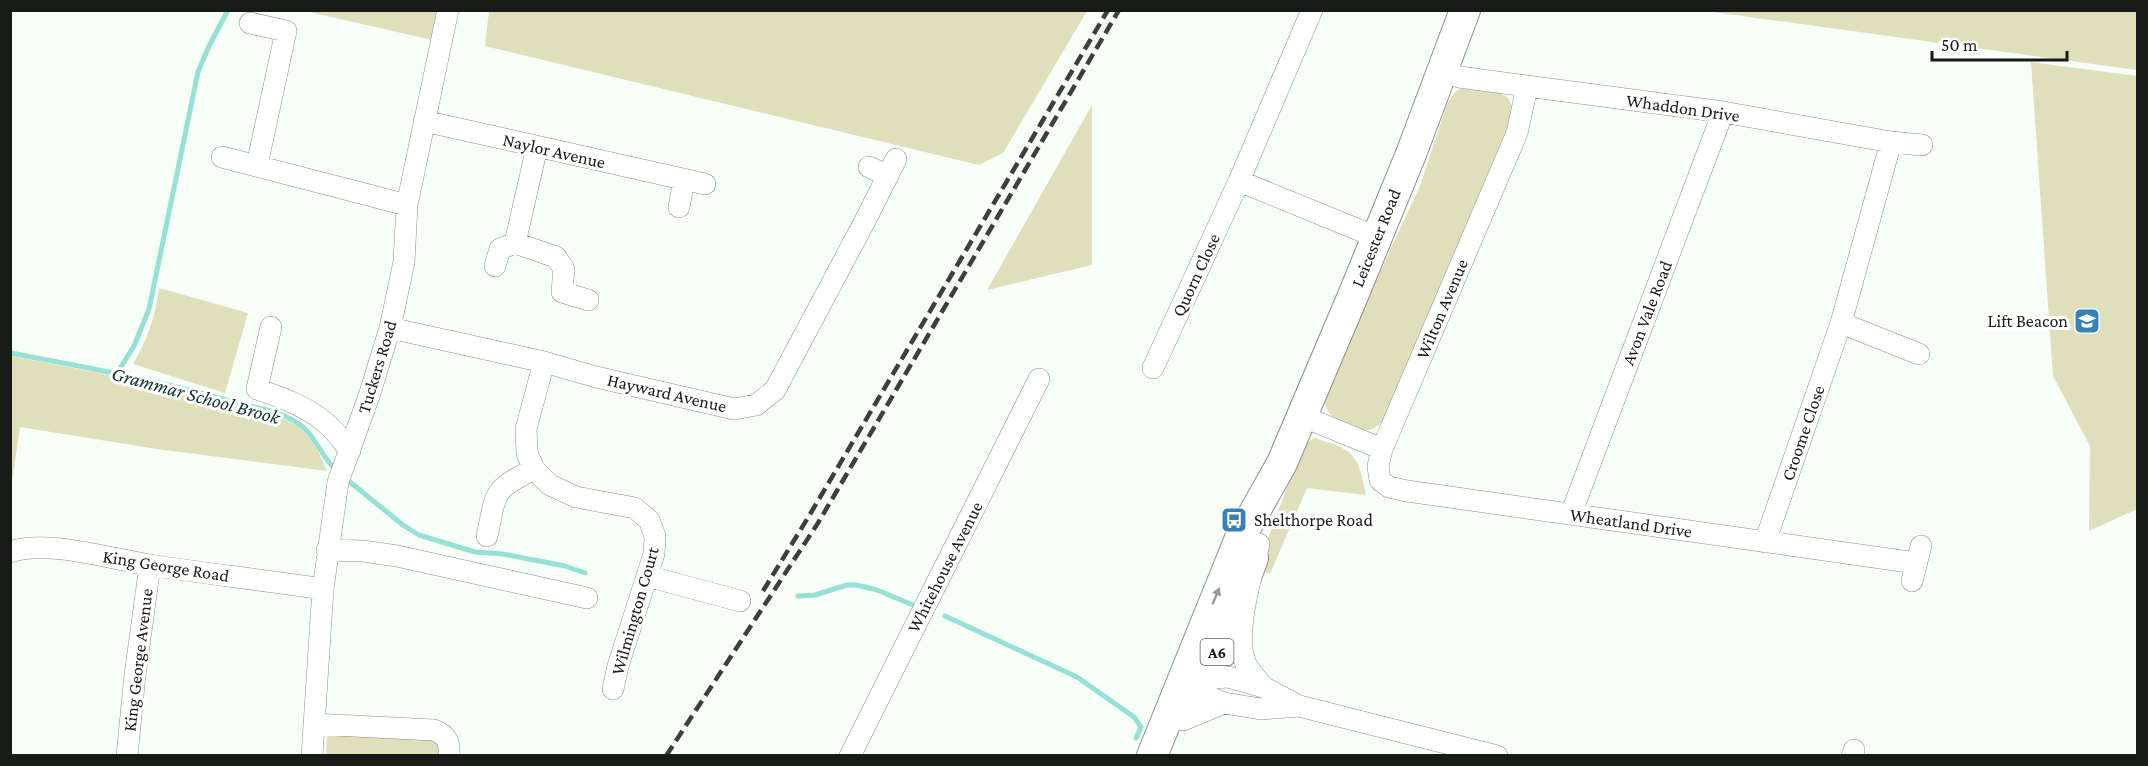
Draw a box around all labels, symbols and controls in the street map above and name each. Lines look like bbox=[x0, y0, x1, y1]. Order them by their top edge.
scale bar bbox=[1932, 24, 2067, 62]
text: 50 m bbox=[1941, 35, 1978, 55]
street label: Whaddon Drive bbox=[1625, 90, 1741, 126]
street label: Naylor Avenue bbox=[501, 129, 607, 173]
street label: Leicester Road bbox=[1347, 186, 1405, 290]
street label: Quorn Close bbox=[1168, 230, 1224, 320]
street label: Wilton Avenue bbox=[1412, 256, 1472, 362]
street label: Avon Vale Road bbox=[1618, 257, 1676, 368]
school or university icon: Lift Beacon bbox=[2072, 306, 2102, 336]
place label: Lift Beacon bbox=[1988, 311, 2068, 331]
street label: Tuckers Road bbox=[353, 318, 401, 416]
water label: Grammar School Brook bbox=[110, 362, 284, 428]
street label: Hayward Avenue bbox=[605, 370, 729, 416]
street label: Croome Close bbox=[1777, 383, 1829, 483]
street label: Whitehouse Avenue bbox=[903, 498, 987, 636]
bus stop icon: Shelthorpe Road bbox=[1219, 505, 1249, 535]
street label: Wheatland Drive bbox=[1569, 505, 1693, 541]
place label: Shelthorpe Road bbox=[1254, 510, 1373, 530]
street label: Wilmington Court bbox=[607, 544, 663, 677]
street label: King George Road bbox=[101, 546, 231, 586]
street label: King George Avenue bbox=[119, 587, 157, 733]
one-way arrow bbox=[1212, 587, 1221, 605]
road number: A6 bbox=[1200, 639, 1234, 665]

